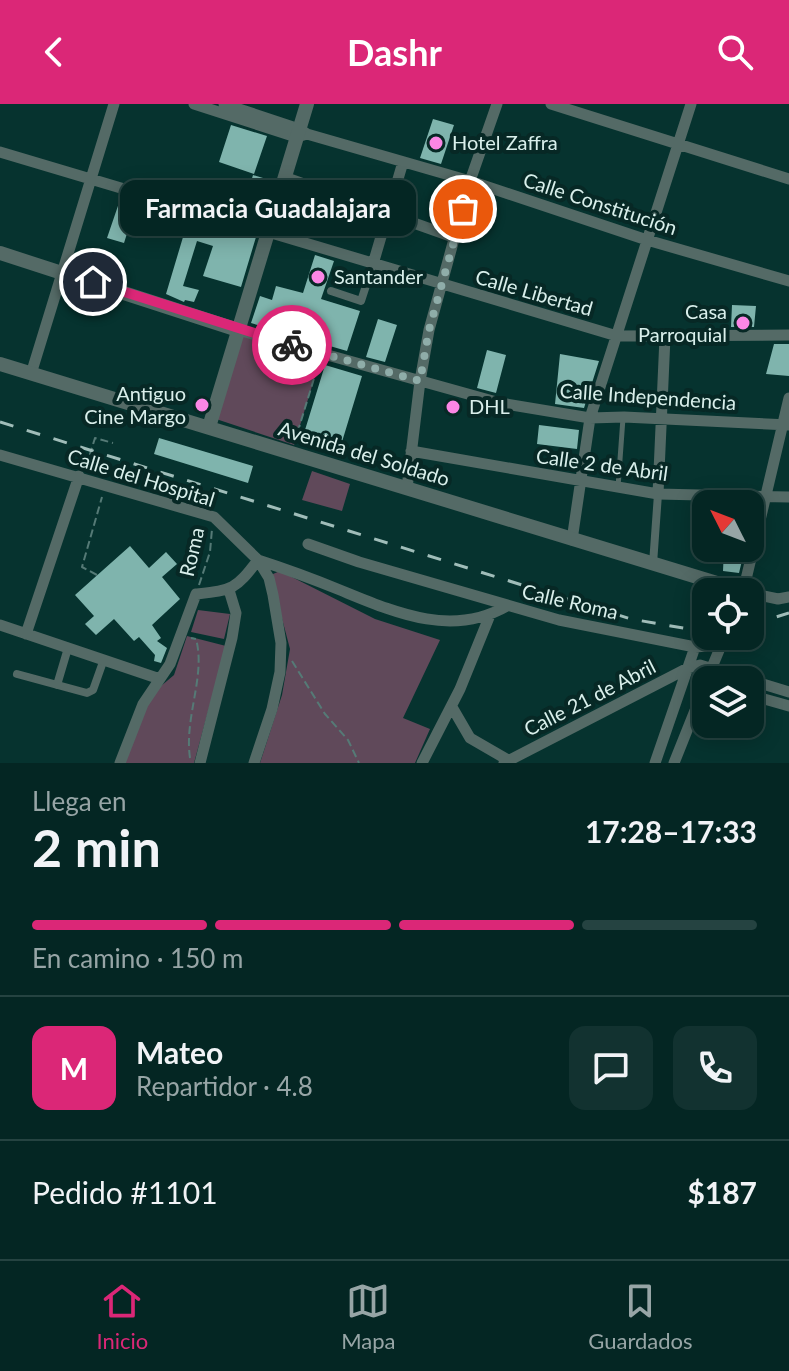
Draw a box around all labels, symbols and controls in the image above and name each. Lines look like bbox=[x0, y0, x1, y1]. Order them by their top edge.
icon: back bbox=[32, 30, 76, 74]
text: Dashr bbox=[347, 30, 442, 74]
icon: search bbox=[713, 30, 757, 74]
place label: Hotel Zaffra bbox=[452, 130, 558, 154]
marker: Hotel Zaffra bbox=[427, 134, 445, 152]
street label: Calle Constitución bbox=[520, 167, 680, 239]
pin bbox=[429, 175, 497, 243]
callout: Farmacia Guadalajara bbox=[119, 181, 415, 237]
icon: bag bbox=[441, 187, 485, 231]
text: Farmacia Guadalajara bbox=[145, 192, 391, 224]
pin bbox=[59, 248, 127, 316]
icon: home bbox=[71, 260, 115, 304]
place label: Santander bbox=[334, 264, 424, 288]
street label: Calle Libertad bbox=[473, 264, 596, 320]
marker: Santander bbox=[309, 268, 327, 286]
place label: Casa Parroquial bbox=[638, 299, 727, 346]
courier bbox=[252, 305, 332, 385]
marker: Casa Parroquial bbox=[734, 314, 752, 332]
icon: bike bbox=[270, 323, 314, 367]
street label: Calle Independencia bbox=[559, 378, 737, 414]
place label: Antiguo Cine Margo bbox=[84, 381, 186, 428]
place label: DHL bbox=[469, 394, 510, 418]
marker: Antiguo Cine Margo bbox=[193, 396, 211, 414]
marker: DHL bbox=[444, 398, 462, 416]
street label: Avenida del Soldado bbox=[276, 416, 453, 490]
street label: Calle del Hospital bbox=[65, 443, 218, 511]
street label: Calle 2 de Abril bbox=[535, 443, 670, 485]
north arrow bbox=[692, 490, 764, 562]
map controls bbox=[692, 490, 764, 738]
street label: Roma bbox=[174, 525, 208, 579]
street label: Calle Roma bbox=[520, 578, 621, 624]
button: locate bbox=[692, 578, 764, 650]
street label: Calle 21 de Abril bbox=[520, 654, 659, 741]
button: layers bbox=[692, 666, 764, 738]
text: Llega en bbox=[32, 785, 127, 817]
text: 17:28–17:33 bbox=[585, 813, 757, 849]
text: 2 min bbox=[32, 816, 161, 878]
text: En camino · 150 m bbox=[32, 942, 243, 974]
button: chat bbox=[569, 1026, 653, 1110]
button: phone bbox=[673, 1026, 757, 1110]
text: Mateo bbox=[136, 1034, 223, 1070]
text: M bbox=[60, 1050, 88, 1086]
text: Repartidor · 4.8 bbox=[136, 1070, 313, 1102]
text: Pedido #1101 bbox=[32, 1174, 218, 1210]
text: $187 bbox=[687, 1174, 757, 1210]
tab: Inicio bbox=[96, 1279, 148, 1354]
tab: Mapa bbox=[341, 1279, 395, 1354]
tab: Guardados bbox=[588, 1279, 693, 1354]

